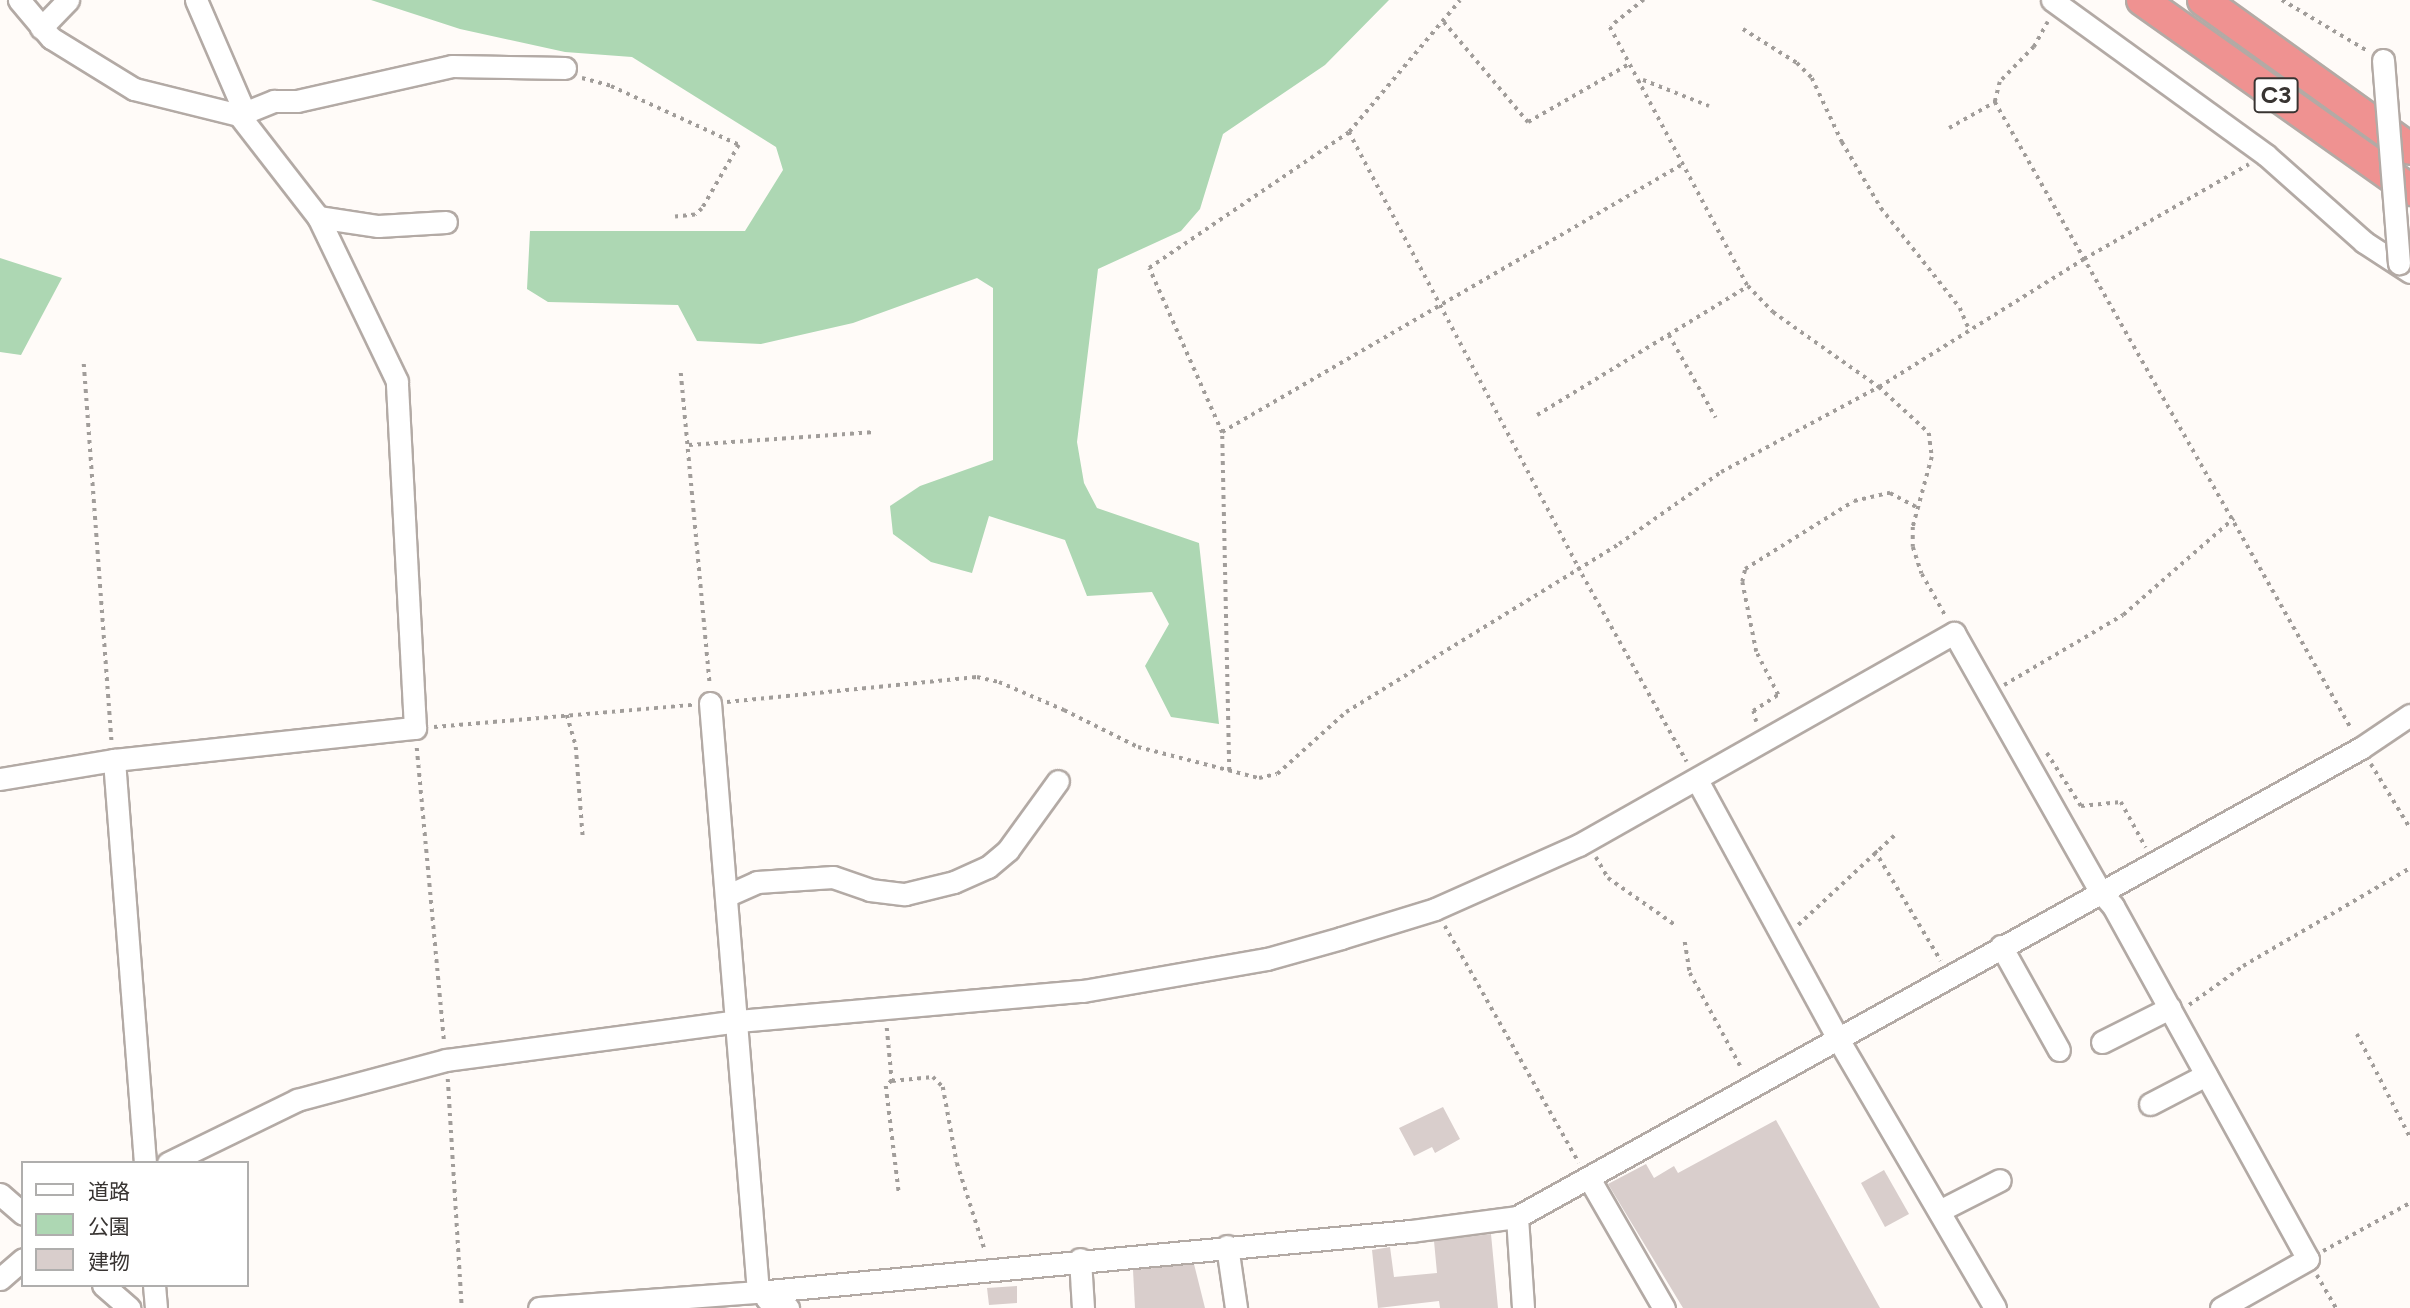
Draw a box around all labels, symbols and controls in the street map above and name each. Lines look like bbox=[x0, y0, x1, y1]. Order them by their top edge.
road number: C3 bbox=[2253, 74, 2299, 116]
legend bbox=[21, 1161, 248, 1287]
text: 道路 bbox=[88, 1179, 130, 1204]
text: 公園 bbox=[88, 1214, 130, 1239]
text: 建物 bbox=[88, 1249, 130, 1274]

